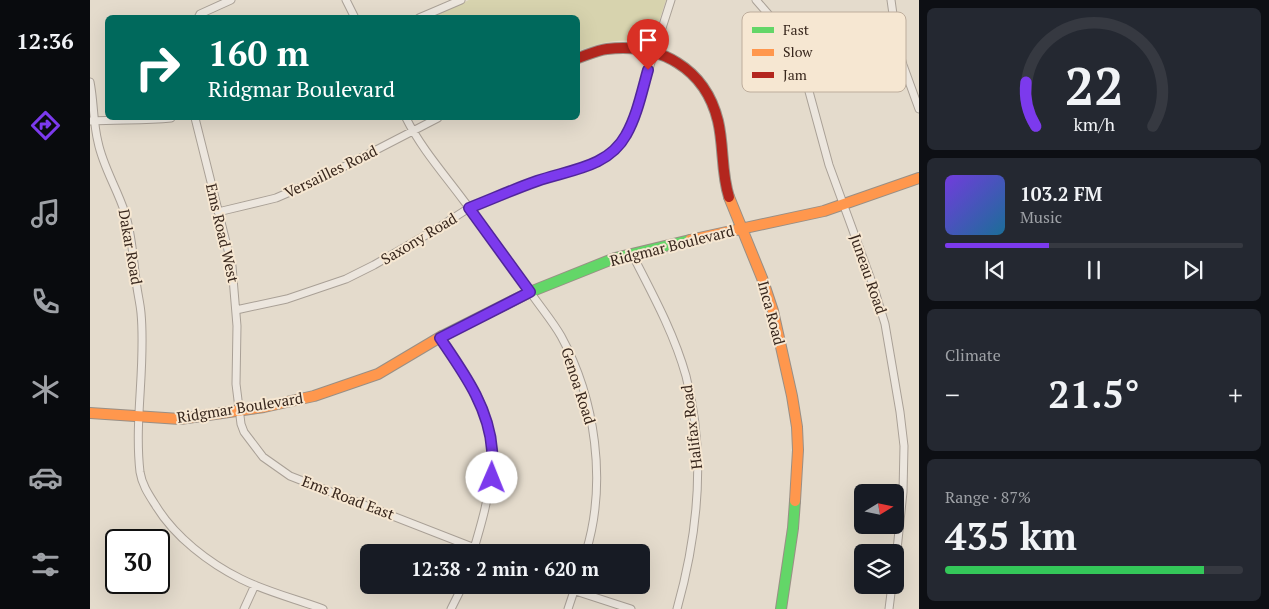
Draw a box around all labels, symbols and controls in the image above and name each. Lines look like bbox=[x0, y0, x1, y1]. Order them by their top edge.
legend bbox=[742, 12, 906, 92]
pin bbox=[627, 19, 669, 70]
text: Fast bbox=[783, 20, 810, 39]
text: 12:36 bbox=[16, 26, 74, 55]
icon: arrive bbox=[634, 26, 662, 54]
text: 160 m bbox=[208, 30, 309, 76]
icon: right bbox=[125, 35, 190, 100]
text: Slow bbox=[783, 42, 813, 61]
text: 22 bbox=[1065, 51, 1123, 120]
text: Jam bbox=[783, 65, 807, 84]
text: Ridgmar Boulevard bbox=[208, 74, 395, 103]
icon: directions bbox=[28, 108, 63, 143]
text: km/h bbox=[1073, 112, 1115, 136]
street label: Versailles Road bbox=[281, 140, 380, 202]
street label: Ems Road West bbox=[202, 181, 244, 285]
text: 103.2 FM bbox=[1020, 181, 1102, 206]
icon: music bbox=[28, 196, 63, 231]
text: Music bbox=[1020, 206, 1062, 228]
street label: Dakar Road bbox=[115, 207, 147, 286]
street label: Saxony Road bbox=[377, 208, 460, 269]
street label: Ridgmar Boulevard bbox=[608, 220, 736, 270]
street label: Juneau Road bbox=[846, 231, 892, 316]
icon: previous bbox=[981, 256, 1009, 284]
icon: pause bbox=[1080, 256, 1108, 284]
icon: next bbox=[1179, 256, 1207, 284]
street label: Inca Road bbox=[754, 278, 790, 347]
icon: phone bbox=[28, 284, 63, 319]
text: Climate bbox=[945, 344, 1001, 366]
street label: Genoa Road bbox=[557, 345, 601, 427]
text: 21.5° bbox=[1048, 369, 1140, 419]
icon: climate bbox=[28, 372, 63, 407]
text: − bbox=[945, 376, 960, 413]
text: + bbox=[1228, 376, 1243, 413]
street label: Halifax Road bbox=[676, 384, 706, 471]
street label: Ridgmar Boulevard bbox=[175, 387, 304, 427]
position arrow bbox=[465, 451, 517, 503]
icon: car bbox=[28, 460, 63, 495]
street label: Ems Road East bbox=[299, 470, 398, 524]
north arrow bbox=[854, 484, 904, 534]
map controls bbox=[854, 484, 904, 594]
text: Range · 87% bbox=[945, 486, 1031, 508]
text: 435 km bbox=[945, 511, 1077, 561]
speed limit sign: 30 bbox=[105, 529, 170, 594]
button: layers bbox=[854, 544, 904, 594]
icon: filters bbox=[28, 547, 63, 582]
text: 12:38 · 2 min · 620 m bbox=[411, 556, 599, 581]

